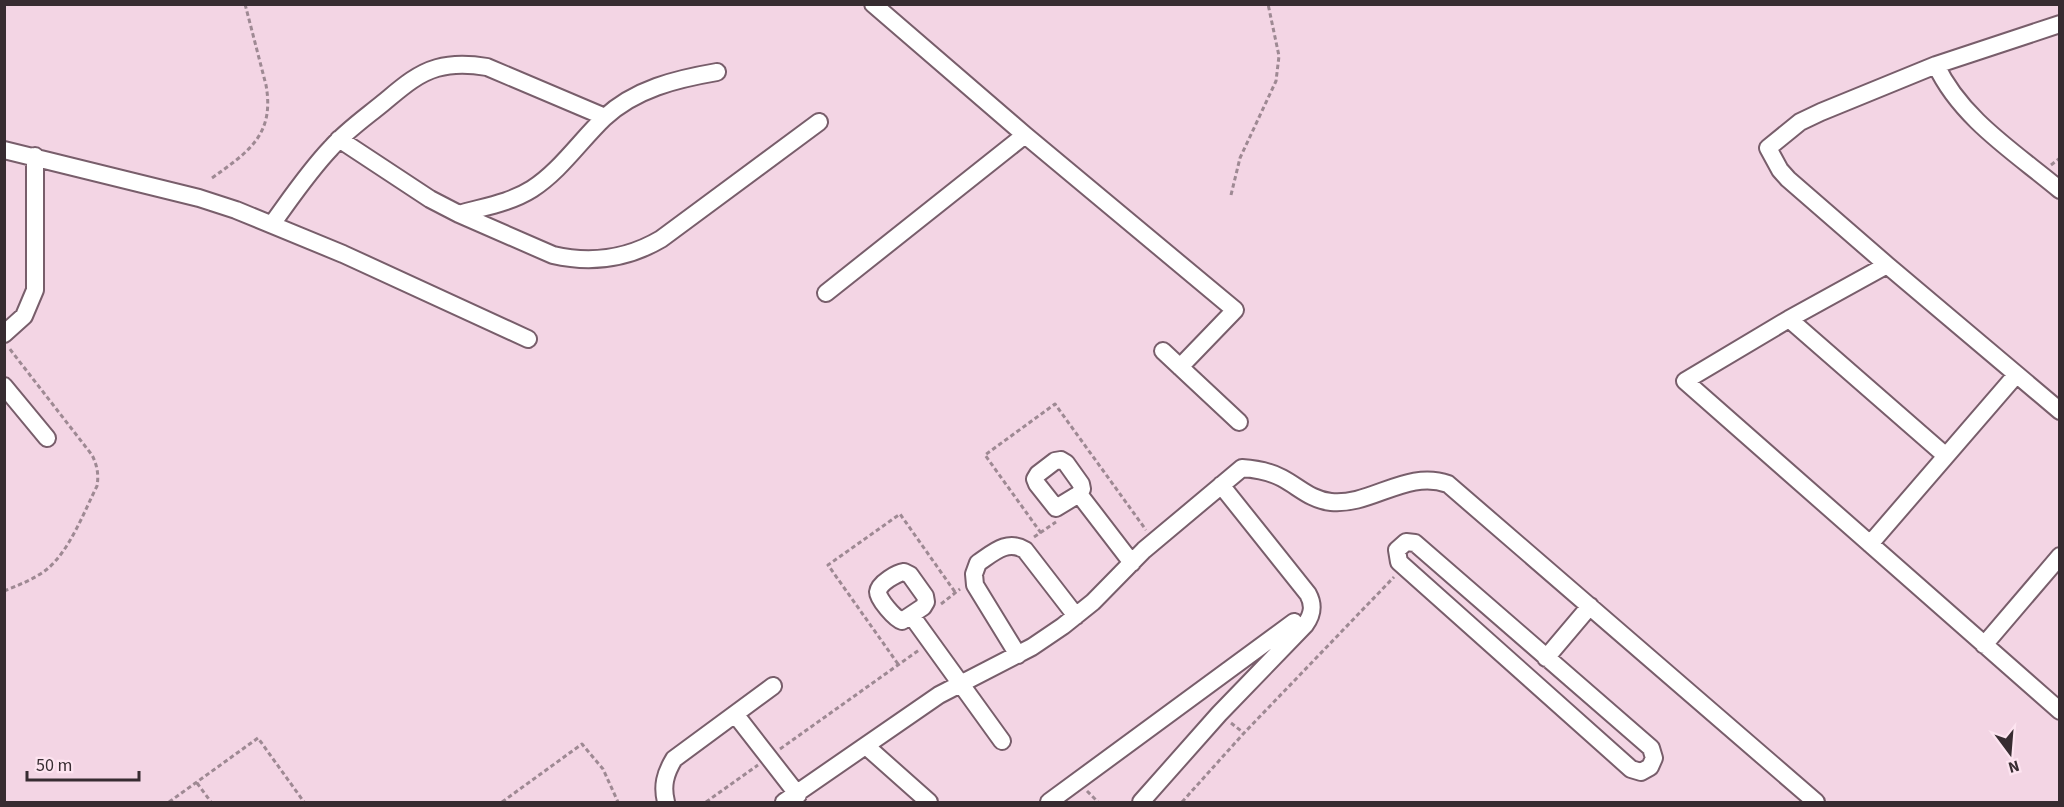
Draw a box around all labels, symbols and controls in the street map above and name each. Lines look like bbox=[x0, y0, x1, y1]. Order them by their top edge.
north arrow bbox=[1980, 723, 2040, 783]
scale bar bbox=[27, 744, 140, 782]
text: 50 m bbox=[36, 753, 72, 778]
text: N bbox=[2006, 754, 2022, 778]

